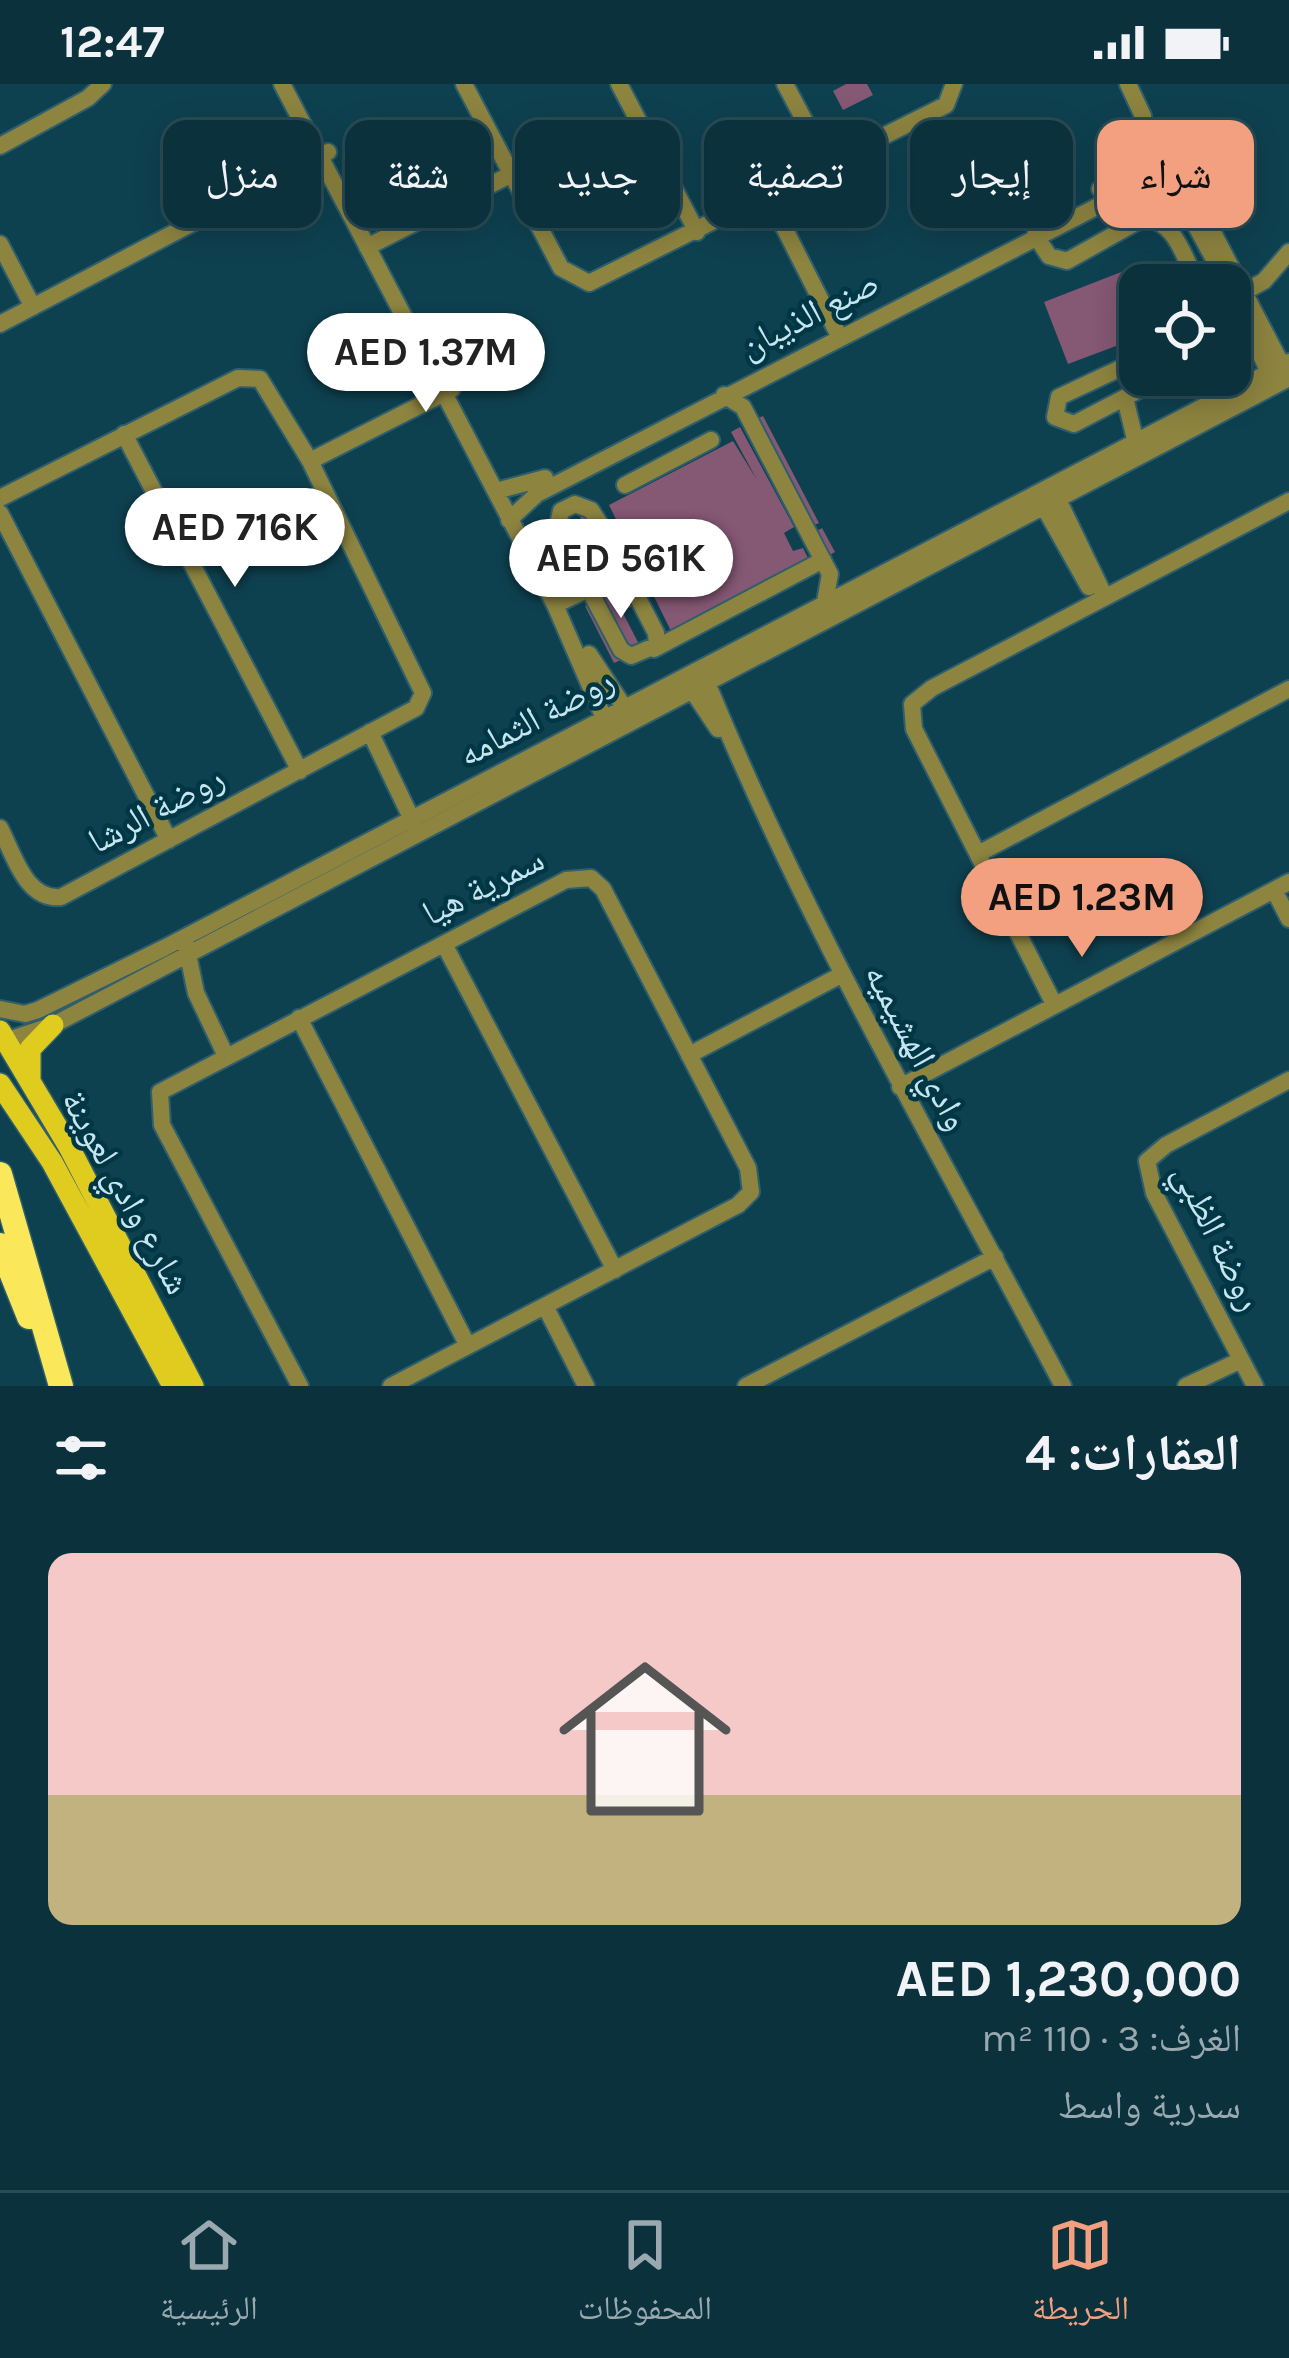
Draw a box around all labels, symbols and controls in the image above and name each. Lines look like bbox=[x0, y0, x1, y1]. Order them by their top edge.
text: 12:47 bbox=[60, 16, 165, 68]
chip: منزل bbox=[163, 120, 321, 228]
chip: شقة bbox=[345, 120, 491, 228]
chip: جديد bbox=[515, 120, 680, 228]
chip: تصفية bbox=[704, 120, 886, 228]
chip: إيجار bbox=[910, 120, 1073, 228]
chip: شراء bbox=[1097, 120, 1254, 228]
street label: صنع الذيبان bbox=[732, 261, 886, 368]
map controls bbox=[1119, 264, 1251, 396]
button: locate bbox=[1119, 264, 1251, 396]
pin: AED 1.37M bbox=[289, 313, 563, 415]
text: AED 1.37M bbox=[334, 329, 518, 375]
pin: AED 716K bbox=[111, 488, 359, 590]
text: AED 716K bbox=[152, 504, 318, 550]
pin: AED 561K bbox=[497, 519, 745, 621]
text: AED 561K bbox=[536, 535, 706, 581]
street label: روضة الثمامه bbox=[451, 659, 621, 775]
street label: روضة الرشا bbox=[81, 756, 231, 862]
street label: سمرية هيا bbox=[415, 838, 551, 934]
pin: AED 1.23M bbox=[945, 858, 1219, 960]
text: AED 1.23M bbox=[988, 874, 1176, 920]
street label: وادي الهشيميه bbox=[849, 957, 978, 1141]
street label: شارع وادي لعوينة bbox=[46, 1083, 199, 1305]
street label: روضة الظبي bbox=[1158, 1157, 1271, 1320]
text: العقارات: 4 bbox=[1025, 1423, 1241, 1483]
icon: filters bbox=[48, 1425, 114, 1491]
icon: home bbox=[537, 1631, 753, 1847]
text: AED 1,230,000 bbox=[896, 1949, 1241, 2009]
text: الغرف: 3 · 110 m² bbox=[981, 2015, 1241, 2061]
text: سدرية واسط bbox=[1058, 2082, 1241, 2128]
tab: الرئيسية bbox=[160, 2212, 258, 2340]
tab: المحفوظات bbox=[578, 2212, 712, 2340]
tab: الخريطة bbox=[1032, 2212, 1129, 2340]

